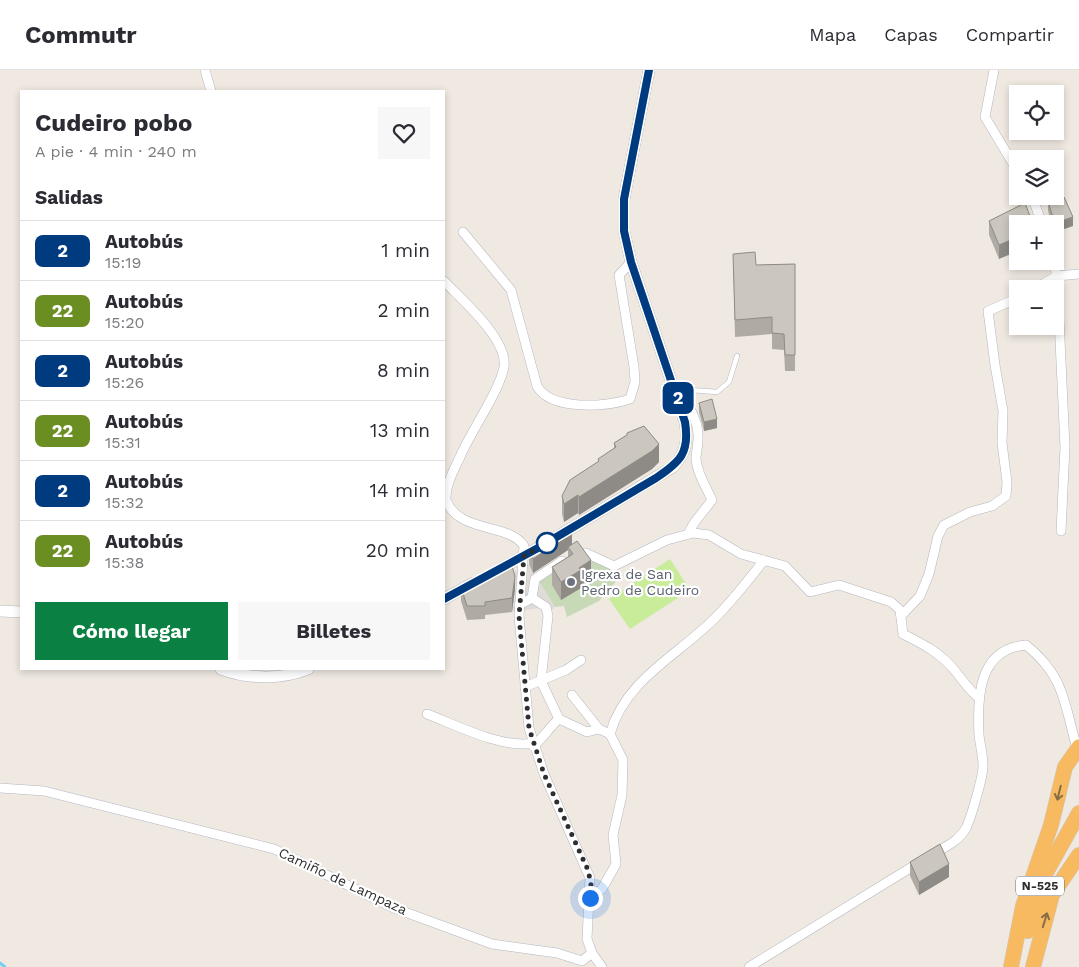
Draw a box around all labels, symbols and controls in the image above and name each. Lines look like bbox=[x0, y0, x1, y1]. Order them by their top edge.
text: Commutr bbox=[25, 21, 137, 49]
text: Mapa bbox=[809, 24, 856, 45]
text: Capas bbox=[884, 24, 938, 45]
text: Compartir bbox=[966, 24, 1054, 45]
map controls bbox=[1009, 85, 1064, 335]
button: locate bbox=[1009, 85, 1064, 140]
button: heart bbox=[378, 107, 430, 159]
text: Cudeiro pobo bbox=[35, 109, 192, 137]
text: A pie · 4 min · 240 m bbox=[35, 142, 197, 161]
button: layers bbox=[1009, 150, 1064, 205]
text: Salidas bbox=[35, 186, 103, 209]
button: + bbox=[1009, 215, 1064, 270]
text: Autobús bbox=[105, 230, 183, 253]
text: 1 min bbox=[381, 239, 430, 262]
text: 2 bbox=[57, 240, 68, 261]
text: 15:19 bbox=[105, 253, 141, 272]
button: − bbox=[1009, 280, 1064, 335]
text: Autobús bbox=[105, 290, 183, 313]
text: 2 min bbox=[378, 299, 430, 322]
text: 22 bbox=[52, 300, 73, 321]
text: 15:20 bbox=[105, 313, 145, 332]
text: Autobús bbox=[105, 350, 183, 373]
text: 8 min bbox=[377, 359, 430, 382]
text: 2 bbox=[57, 360, 68, 381]
text: 15:26 bbox=[105, 373, 144, 392]
line badge: 2 bbox=[662, 382, 694, 414]
text: 2 bbox=[673, 387, 683, 408]
text: Autobús bbox=[105, 410, 183, 433]
text: 13 min bbox=[370, 419, 430, 442]
text: 22 bbox=[52, 420, 73, 441]
text: 15:31 bbox=[105, 433, 141, 452]
text: Autobús bbox=[105, 470, 183, 493]
text: 14 min bbox=[370, 479, 430, 502]
text: 2 bbox=[57, 480, 68, 501]
text: 15:32 bbox=[105, 493, 144, 512]
text: Autobús bbox=[105, 530, 183, 553]
unlabelled marker bbox=[536, 532, 558, 554]
text: 20 min bbox=[366, 539, 430, 562]
text: 22 bbox=[52, 540, 73, 561]
text: 15:38 bbox=[105, 553, 144, 572]
place label: Igrexa de San Pedro de Cudeiro bbox=[581, 566, 699, 598]
marker: Igrexa de San Pedro de Cudeiro bbox=[565, 576, 577, 588]
button: Cómo llegar bbox=[35, 602, 228, 660]
button: Billetes bbox=[238, 602, 430, 660]
one-way arrow bbox=[1054, 784, 1063, 800]
street label: Camiño de Lampaza bbox=[276, 844, 410, 918]
road number: N-525 bbox=[1016, 876, 1064, 896]
your location bbox=[578, 886, 603, 911]
one-way arrow bbox=[1040, 912, 1050, 928]

